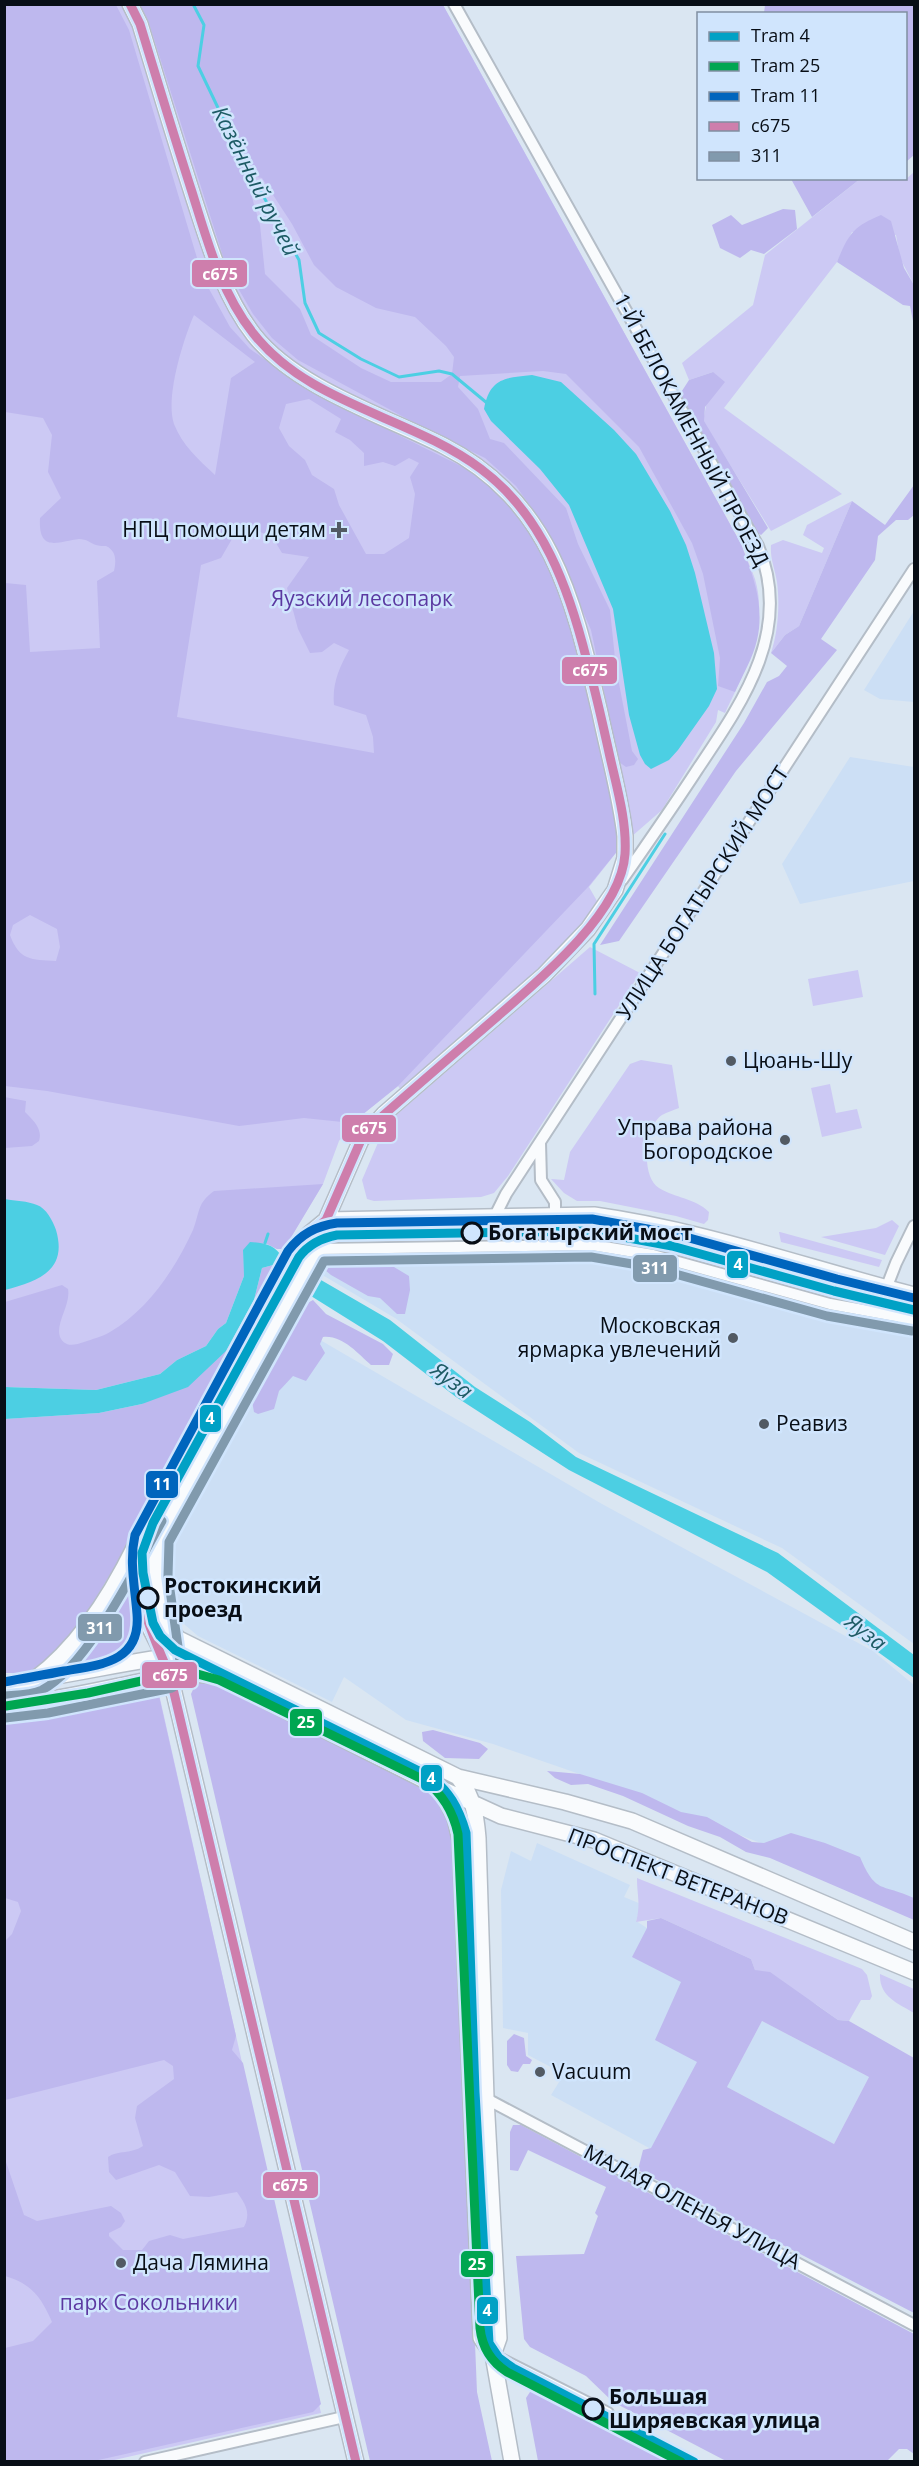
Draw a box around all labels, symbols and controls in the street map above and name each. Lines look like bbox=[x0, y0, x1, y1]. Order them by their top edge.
legend bbox=[697, 12, 907, 180]
text: Tram 4 bbox=[751, 23, 810, 47]
text: Tram 25 bbox=[751, 53, 820, 77]
text: Tram 11 bbox=[751, 83, 820, 107]
water label: Казённый ручей bbox=[206, 100, 308, 261]
text: с675 bbox=[751, 113, 791, 137]
text: 311 bbox=[751, 143, 782, 167]
line badge: с675 bbox=[191, 259, 248, 288]
text: с675 bbox=[202, 263, 238, 285]
street label: 1-Й БЕЛОКАМЕННЫЙ ПРОЕЗД bbox=[608, 288, 776, 571]
place label: НПЦ помощи детям bbox=[122, 515, 326, 543]
marker: НПЦ помощи детям bbox=[330, 521, 348, 539]
park label: Яузский лесопарк bbox=[271, 584, 453, 612]
line badge: с675 bbox=[561, 656, 618, 685]
text: с675 bbox=[572, 659, 608, 681]
street label: УЛИЦА БОГАТЫРСКИЙ МОСТ bbox=[610, 760, 795, 1025]
place label: Цюань-Шу bbox=[743, 1046, 853, 1074]
marker: Цюань-Шу bbox=[724, 1054, 738, 1068]
place label: Управа района Богородское bbox=[618, 1113, 773, 1165]
line badge: с675 bbox=[341, 1114, 397, 1143]
text: с675 bbox=[351, 1117, 387, 1139]
marker: Управа района Богородское bbox=[778, 1133, 792, 1147]
place label: Богатырский мост bbox=[488, 1218, 693, 1246]
marker: Богатырский мост bbox=[461, 1222, 483, 1244]
line badge: 4 bbox=[726, 1250, 749, 1279]
text: 4 bbox=[733, 1253, 743, 1275]
line badge: 311 bbox=[632, 1254, 678, 1283]
text: 311 bbox=[641, 1257, 669, 1279]
place label: Московская ярмарка увлечений bbox=[518, 1311, 721, 1363]
marker: Московская ярмарка увлечений bbox=[726, 1331, 740, 1345]
water label: Яуза bbox=[425, 1353, 480, 1405]
line badge: 4 bbox=[199, 1404, 222, 1433]
text: 4 bbox=[205, 1407, 215, 1429]
place label: Реавиз bbox=[776, 1409, 848, 1437]
marker: Реавиз bbox=[757, 1417, 771, 1431]
line badge: 11 bbox=[145, 1470, 179, 1499]
text: 11 bbox=[153, 1473, 171, 1495]
place label: Ростокинский проезд bbox=[164, 1571, 322, 1623]
marker: Ростокинский проезд bbox=[137, 1587, 159, 1609]
water label: Яуза bbox=[839, 1605, 894, 1657]
line badge: 311 bbox=[77, 1613, 123, 1642]
text: 311 bbox=[86, 1617, 114, 1639]
line badge: с675 bbox=[141, 1661, 198, 1689]
text: с675 bbox=[152, 1664, 188, 1686]
line badge: 25 bbox=[289, 1708, 323, 1737]
text: 25 bbox=[297, 1711, 315, 1733]
line badge: 4 bbox=[420, 1764, 443, 1792]
text: 4 bbox=[426, 1767, 436, 1789]
street label: ПРОСПЕКТ ВЕТЕРАНОВ bbox=[564, 1821, 793, 1931]
place label: Vacuum bbox=[552, 2057, 631, 2085]
marker: Vacuum bbox=[533, 2065, 547, 2079]
street label: МАЛАЯ ОЛЕНЬЯ УЛИЦА bbox=[579, 2137, 806, 2276]
line badge: с675 bbox=[262, 2171, 319, 2199]
text: с675 bbox=[272, 2174, 308, 2196]
place label: Дача Лямина bbox=[133, 2248, 269, 2276]
line badge: 25 bbox=[460, 2250, 494, 2278]
text: 25 bbox=[468, 2253, 486, 2275]
marker: Дача Лямина bbox=[114, 2256, 128, 2270]
park label: парк Сокольники bbox=[60, 2288, 238, 2316]
line badge: 4 bbox=[476, 2296, 499, 2325]
text: 4 bbox=[482, 2299, 492, 2321]
place label: Большая Ширяевская улица bbox=[609, 2382, 820, 2434]
marker: Большая Ширяевская улица bbox=[582, 2398, 604, 2420]

